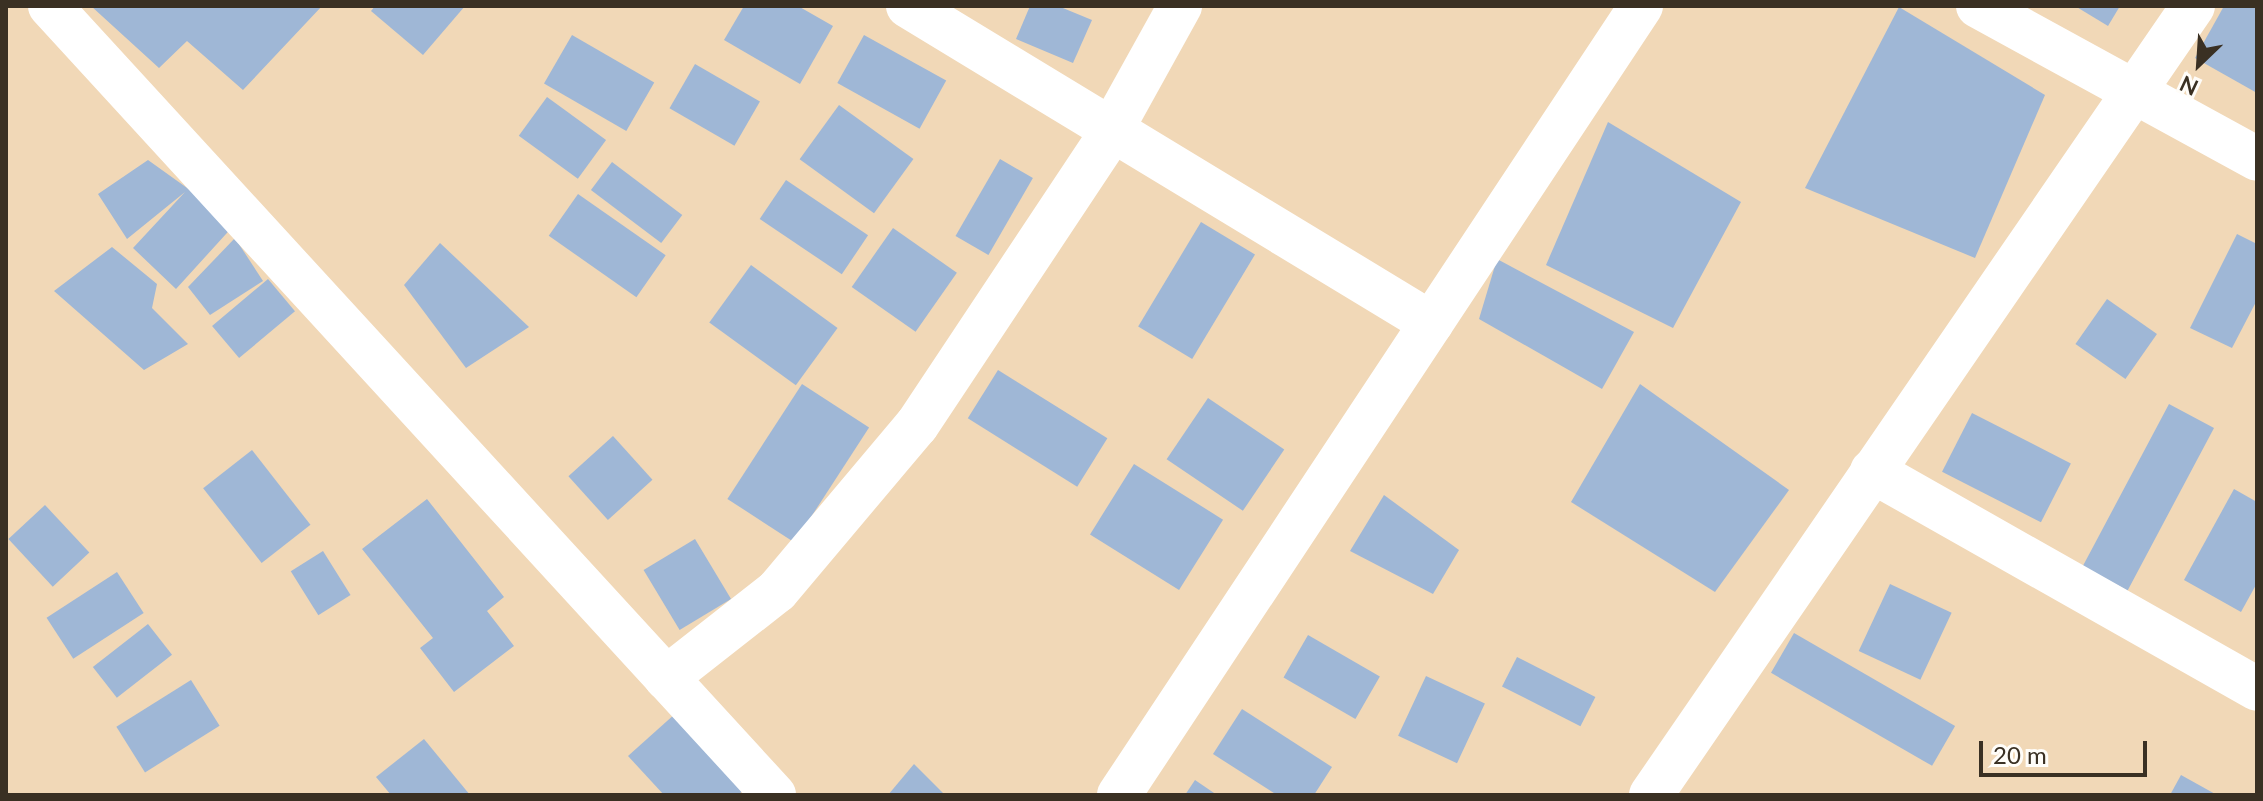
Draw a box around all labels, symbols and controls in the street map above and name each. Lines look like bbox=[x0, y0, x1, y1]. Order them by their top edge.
north arrow bbox=[2159, 24, 2239, 104]
text: N bbox=[2175, 70, 2202, 102]
scale bar bbox=[1983, 725, 2151, 775]
text: 20 m bbox=[1993, 740, 2047, 769]

